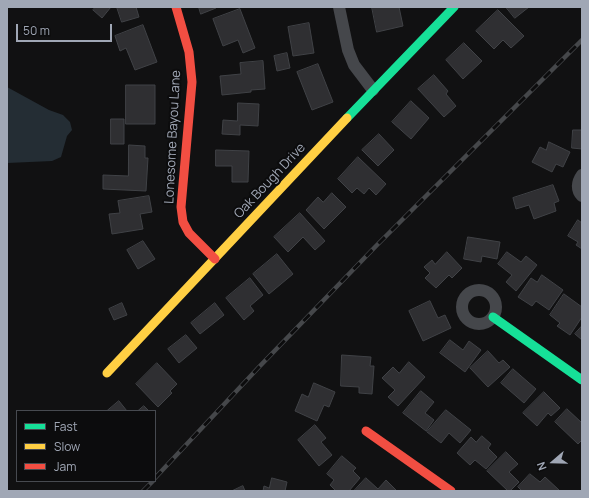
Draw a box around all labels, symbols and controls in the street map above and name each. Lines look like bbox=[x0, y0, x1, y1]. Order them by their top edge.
scale bar bbox=[18, 16, 114, 42]
text: 50 m bbox=[23, 22, 50, 39]
street label: Lonesome Bayou Lane bbox=[162, 70, 184, 204]
street label: Oak Bough Drive bbox=[231, 140, 309, 222]
legend bbox=[16, 410, 156, 482]
text: Fast bbox=[54, 418, 78, 435]
text: Slow bbox=[54, 438, 80, 455]
north arrow bbox=[533, 442, 573, 482]
text: Jam bbox=[54, 458, 76, 475]
text: N bbox=[533, 460, 550, 473]

